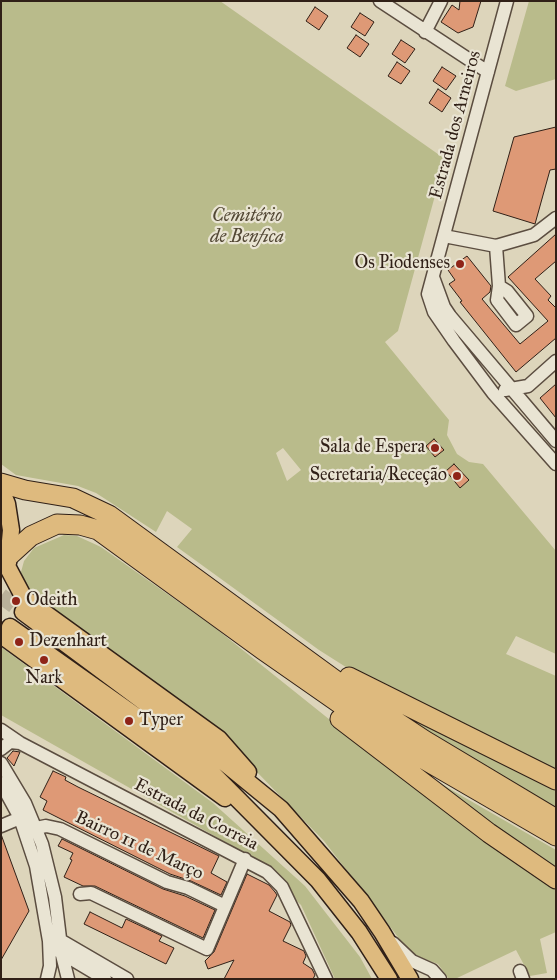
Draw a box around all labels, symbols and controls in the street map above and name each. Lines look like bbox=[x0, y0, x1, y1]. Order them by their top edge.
street label: Estrada dos Arneiros bbox=[426, 48, 486, 202]
park label: Cemitério de Benfica bbox=[210, 206, 284, 248]
place label: Os Piodenses bbox=[355, 253, 450, 275]
marker: Os Piodenses bbox=[454, 258, 466, 270]
place label: Sala de Espera bbox=[320, 437, 425, 459]
marker: Sala de Espera bbox=[429, 442, 441, 454]
place label: Secretaria/Receção bbox=[310, 465, 447, 487]
marker: Secretaria/Receção bbox=[451, 470, 463, 482]
place label: Odeith bbox=[26, 590, 77, 612]
marker: Odeith bbox=[10, 595, 22, 607]
place label: Dezenhart bbox=[29, 631, 107, 653]
marker: Dezenhart bbox=[13, 636, 25, 648]
marker: Nark bbox=[38, 654, 50, 666]
place label: Nark bbox=[25, 668, 63, 690]
place label: Typer bbox=[139, 710, 183, 732]
marker: Typer bbox=[123, 715, 135, 727]
street label: Estrada da Correia bbox=[130, 774, 262, 856]
street label: Bairro 11 de Março bbox=[71, 807, 207, 885]

